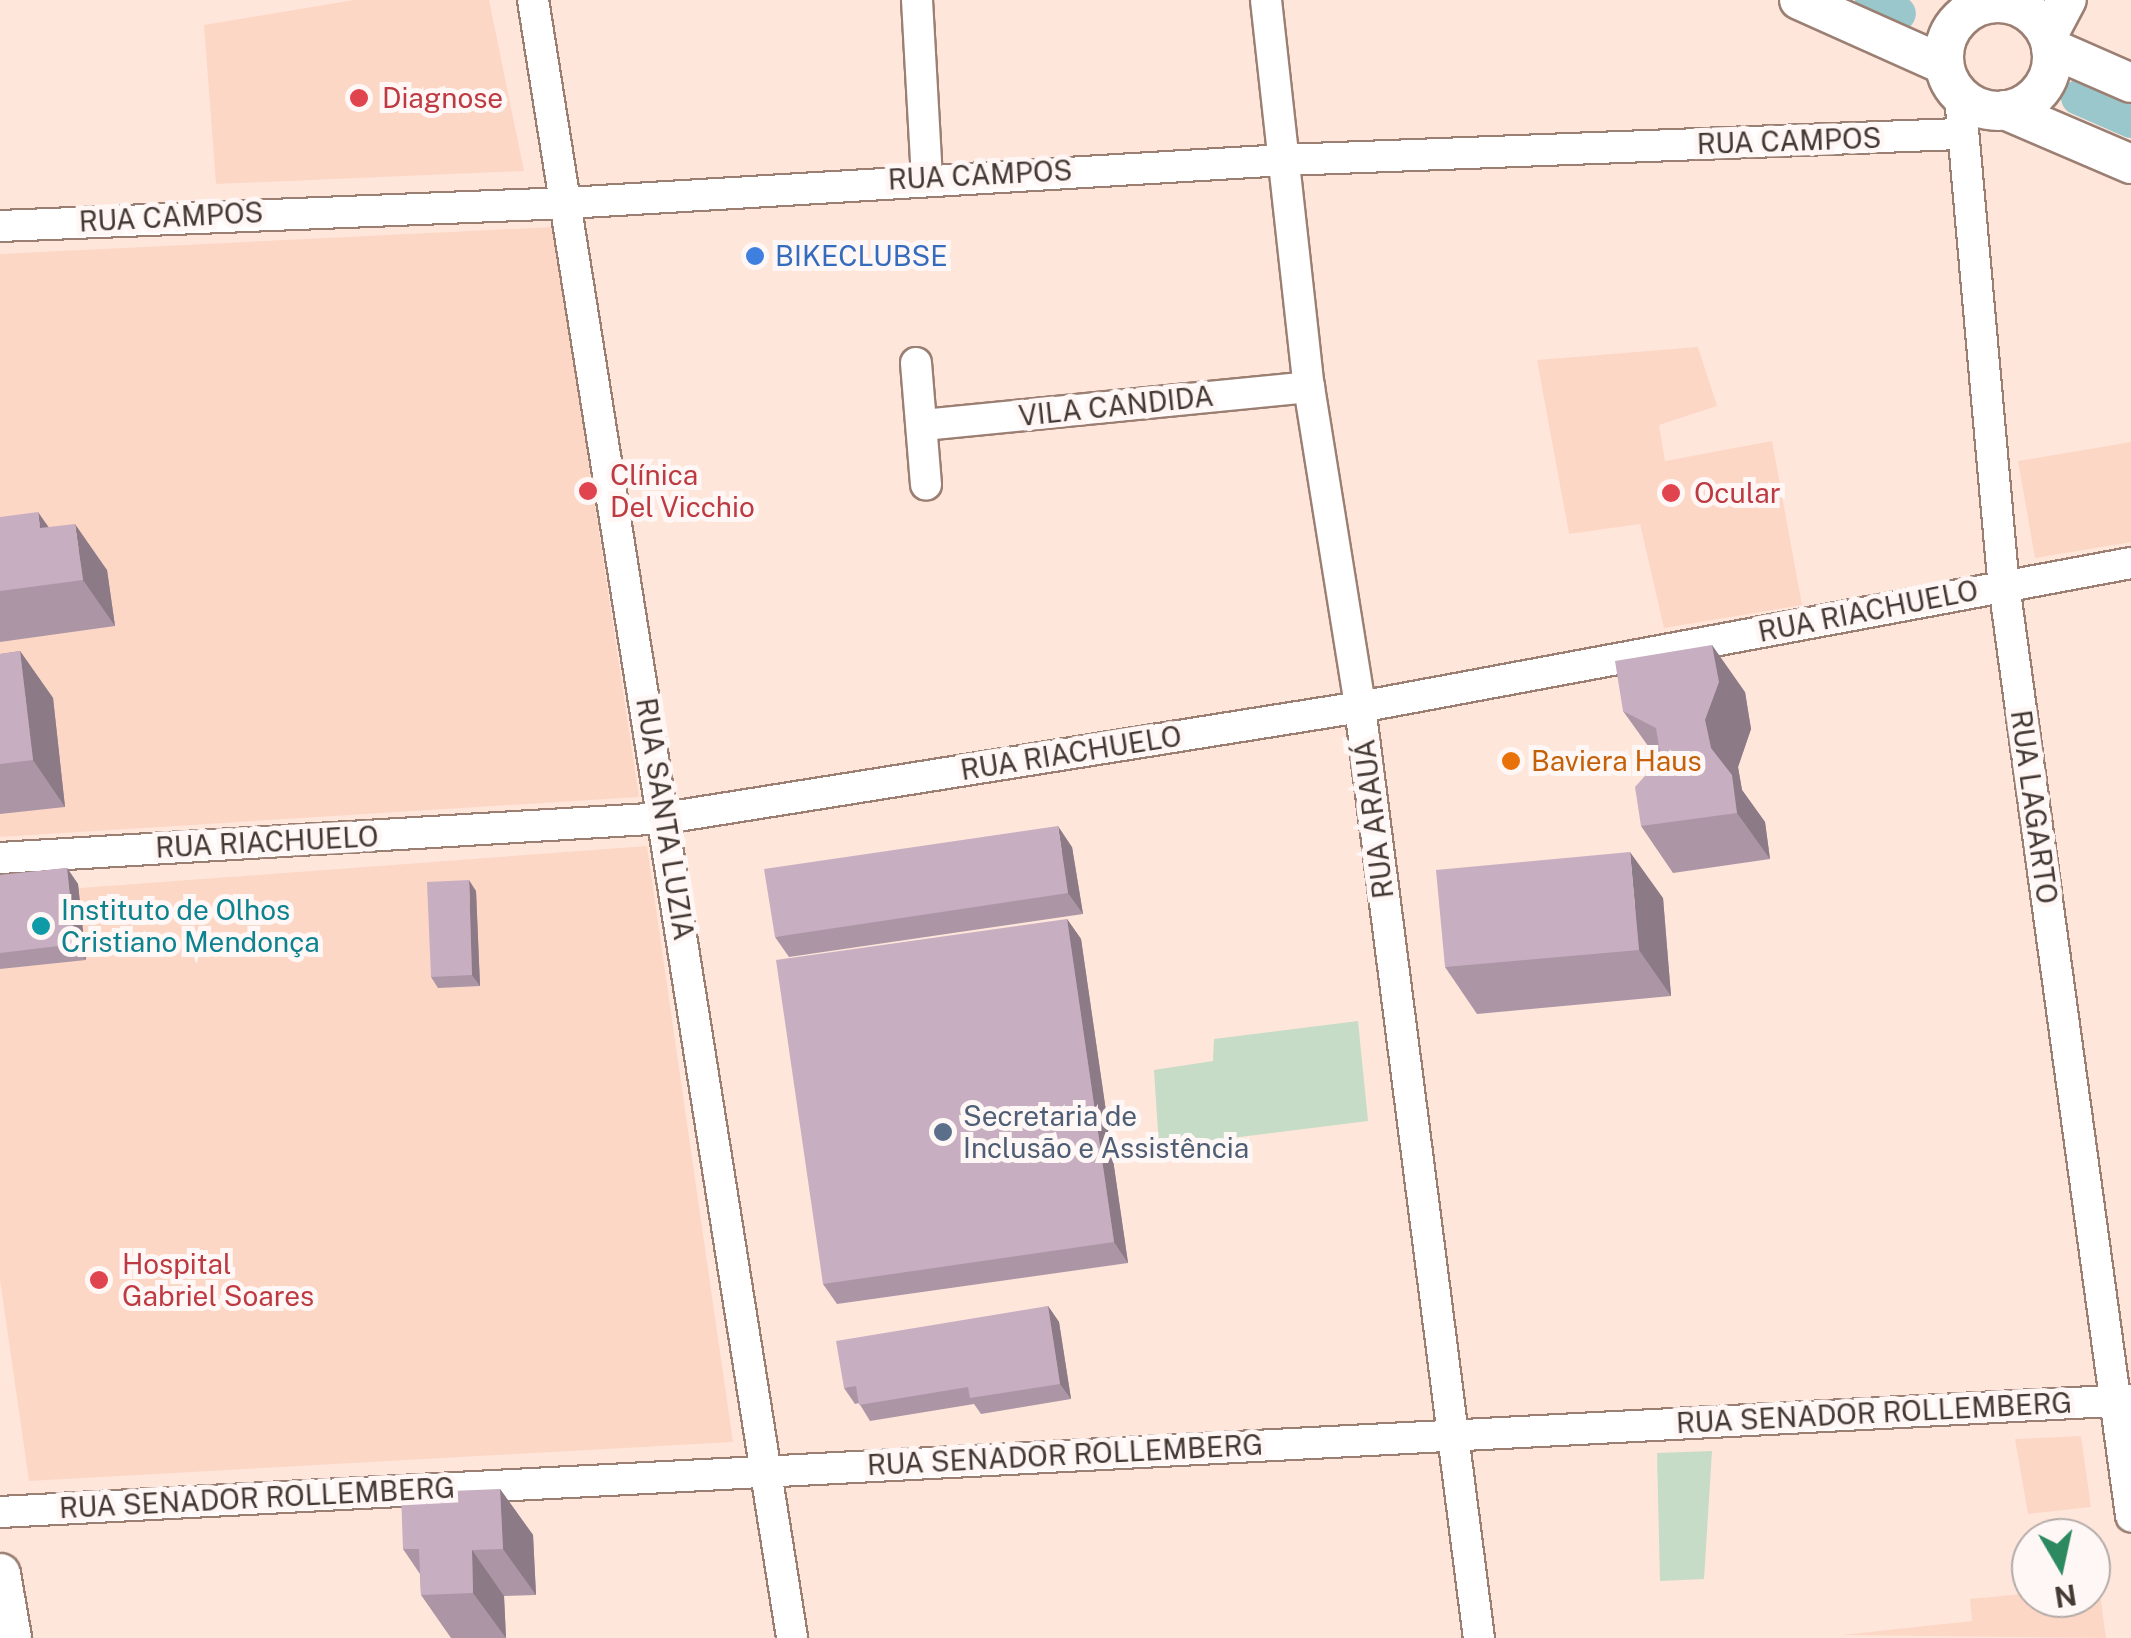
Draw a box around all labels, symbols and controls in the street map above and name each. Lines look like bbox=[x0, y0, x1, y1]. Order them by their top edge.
place label: Diagnose bbox=[382, 81, 503, 115]
marker: Diagnose bbox=[346, 85, 372, 111]
street label: RUA CAMPOS bbox=[1696, 121, 1882, 161]
street label: RUA CAMPOS bbox=[887, 153, 1073, 197]
street label: RUA CAMPOS bbox=[78, 195, 264, 239]
place label: BIKECLUBSE bbox=[775, 239, 948, 273]
marker: BIKECLUBSE bbox=[744, 245, 766, 267]
street label: VILA CANDIDA bbox=[1017, 379, 1215, 433]
place label: Clínica Del Vicchio bbox=[610, 458, 755, 524]
place label: Ocular bbox=[1694, 476, 1781, 510]
marker: Clínica Del Vicchio bbox=[575, 478, 601, 504]
marker: Ocular bbox=[1658, 480, 1684, 506]
street label: RUA RIACHUELO bbox=[1755, 573, 1981, 649]
street label: RUA SANTA LUZIA bbox=[629, 695, 701, 943]
street label: RUA LAGARTO bbox=[2004, 708, 2064, 906]
street label: RUA RIACHUELO bbox=[958, 719, 1184, 787]
street label: RUA ARAUÁ bbox=[1348, 738, 1400, 900]
place label: Baviera Haus bbox=[1531, 744, 1702, 778]
marker: Baviera Haus bbox=[1500, 750, 1522, 772]
street label: RUA RIACHUELO bbox=[155, 819, 379, 865]
place label: Instituto de Olhos Cristiano Mendonça bbox=[61, 893, 320, 959]
marker: Instituto de Olhos Cristiano Mendonça bbox=[30, 915, 52, 937]
place label: Secretaria de Inclusão e Assistência bbox=[963, 1099, 1250, 1165]
marker: Secretaria de Inclusão e Assistência bbox=[932, 1121, 954, 1143]
place label: Hospital Gabriel Soares bbox=[122, 1247, 314, 1313]
marker: Hospital Gabriel Soares bbox=[86, 1267, 112, 1293]
street label: RUA SENADOR ROLLEMBERG bbox=[1675, 1386, 2073, 1440]
street label: RUA SENADOR ROLLEMBERG bbox=[866, 1428, 1264, 1482]
street label: RUA SENADOR ROLLEMBERG bbox=[58, 1471, 456, 1525]
north arrow bbox=[2011, 1518, 2111, 1618]
text: N bbox=[2052, 1578, 2079, 1614]

